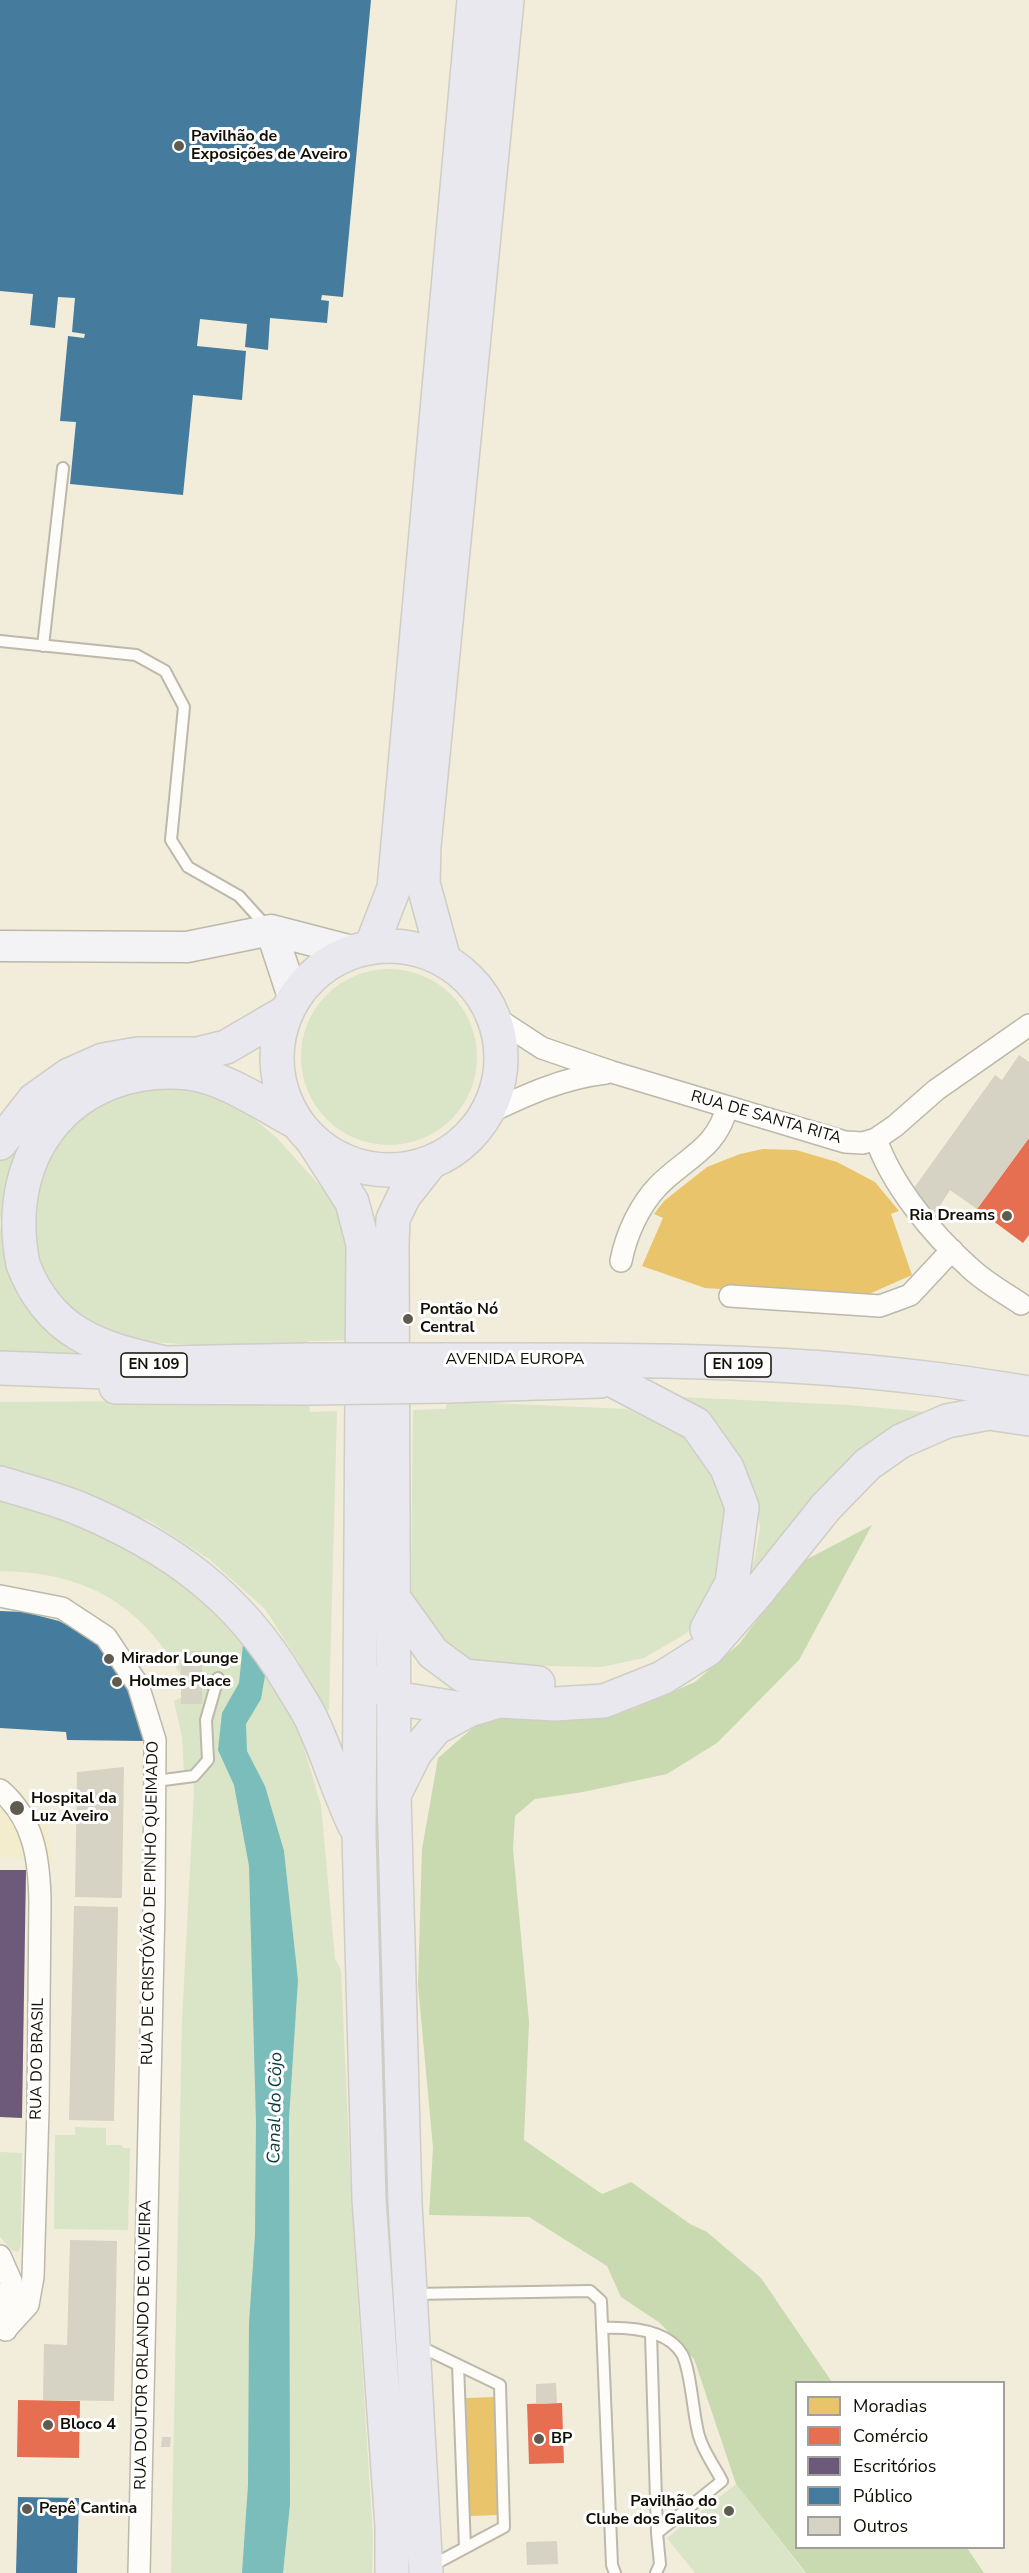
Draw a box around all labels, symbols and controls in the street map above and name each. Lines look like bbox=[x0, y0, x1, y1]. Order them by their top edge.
place label: Pavilhão de Exposições de Aveiro bbox=[191, 127, 348, 165]
marker: Pavilhão de Exposições de Aveiro bbox=[172, 139, 186, 153]
street label: RUA DE SANTA RITA bbox=[689, 1087, 843, 1149]
place label: Ria Dreams bbox=[909, 1206, 995, 1226]
marker: Ria Dreams bbox=[1000, 1209, 1014, 1223]
place label: Pontão Nó Central bbox=[420, 1300, 498, 1338]
marker: Pontão Nó Central bbox=[401, 1312, 415, 1326]
street label: AVENIDA EUROPA bbox=[445, 1350, 585, 1370]
road number: EN 109 bbox=[121, 1353, 187, 1377]
road number: EN 109 bbox=[705, 1353, 771, 1377]
place label: Mirador Lounge bbox=[121, 1649, 238, 1669]
marker: Mirador Lounge bbox=[102, 1652, 116, 1666]
place label: Holmes Place bbox=[129, 1672, 231, 1692]
marker: Holmes Place bbox=[110, 1675, 124, 1689]
street label: RUA DE CRISTÓVÃO DE PINHO QUEIMADO bbox=[139, 1741, 163, 2065]
place label: Hospital da Luz Aveiro bbox=[31, 1789, 117, 1827]
marker: Hospital da Luz Aveiro bbox=[8, 1799, 26, 1817]
street label: RUA DO BRASIL bbox=[27, 1998, 49, 2120]
water label: Canal do Côjo bbox=[264, 2052, 288, 2164]
street label: RUA DOUTOR ORLANDO DE OLIVEIRA bbox=[132, 2200, 156, 2490]
legend bbox=[795, 2381, 1005, 2549]
text: Moradias bbox=[853, 2394, 927, 2418]
place label: Bloco 4 bbox=[60, 2415, 116, 2435]
marker: Bloco 4 bbox=[41, 2418, 55, 2432]
text: Comércio bbox=[853, 2424, 928, 2448]
place label: BP bbox=[551, 2429, 572, 2449]
marker: BP bbox=[532, 2432, 546, 2446]
text: Escritórios bbox=[853, 2454, 936, 2478]
text: Público bbox=[853, 2484, 913, 2508]
place label: Pavilhão do Clube dos Galitos bbox=[585, 2492, 717, 2530]
place label: Pepê Cantina bbox=[39, 2499, 137, 2519]
marker: Pepê Cantina bbox=[20, 2502, 34, 2516]
marker: Pavilhão do Clube dos Galitos bbox=[722, 2504, 736, 2518]
text: Outros bbox=[853, 2514, 908, 2538]

